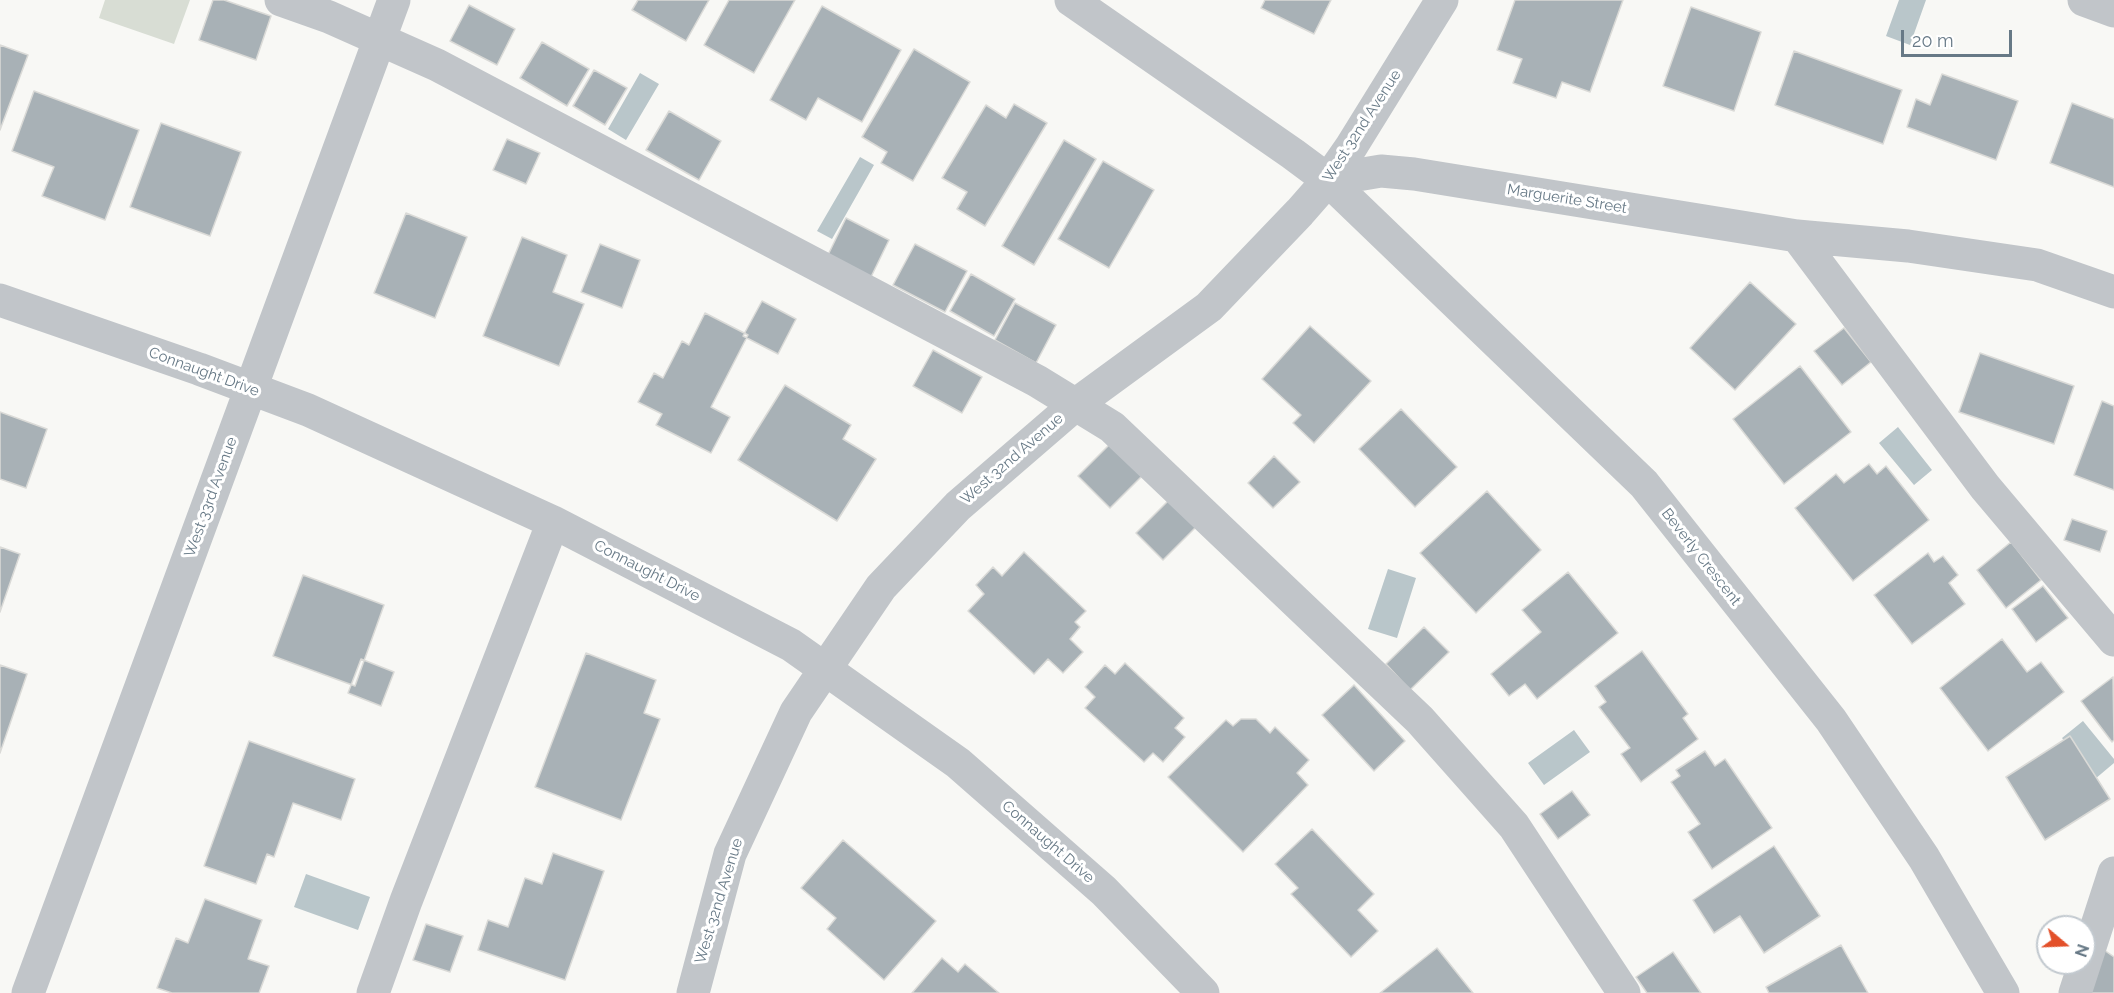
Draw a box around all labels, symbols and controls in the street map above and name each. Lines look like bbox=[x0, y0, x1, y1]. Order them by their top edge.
scale bar bbox=[1904, 18, 2015, 56]
text: 20 m bbox=[1912, 30, 1954, 51]
street label: West 32nd Avenue bbox=[1319, 67, 1405, 185]
street label: Marguerite Street bbox=[1506, 181, 1628, 217]
street label: Connaught Drive bbox=[146, 344, 262, 400]
street label: West 32nd Avenue bbox=[957, 410, 1067, 508]
street label: West 33rd Avenue bbox=[181, 435, 241, 559]
street label: Beverly Crescent bbox=[1658, 505, 1744, 609]
street label: Connaught Drive bbox=[591, 537, 703, 605]
street label: Connaught Drive bbox=[998, 797, 1098, 887]
street label: West 32nd Avenue bbox=[691, 836, 747, 966]
north arrow bbox=[2036, 915, 2096, 975]
text: N bbox=[2071, 942, 2093, 959]

